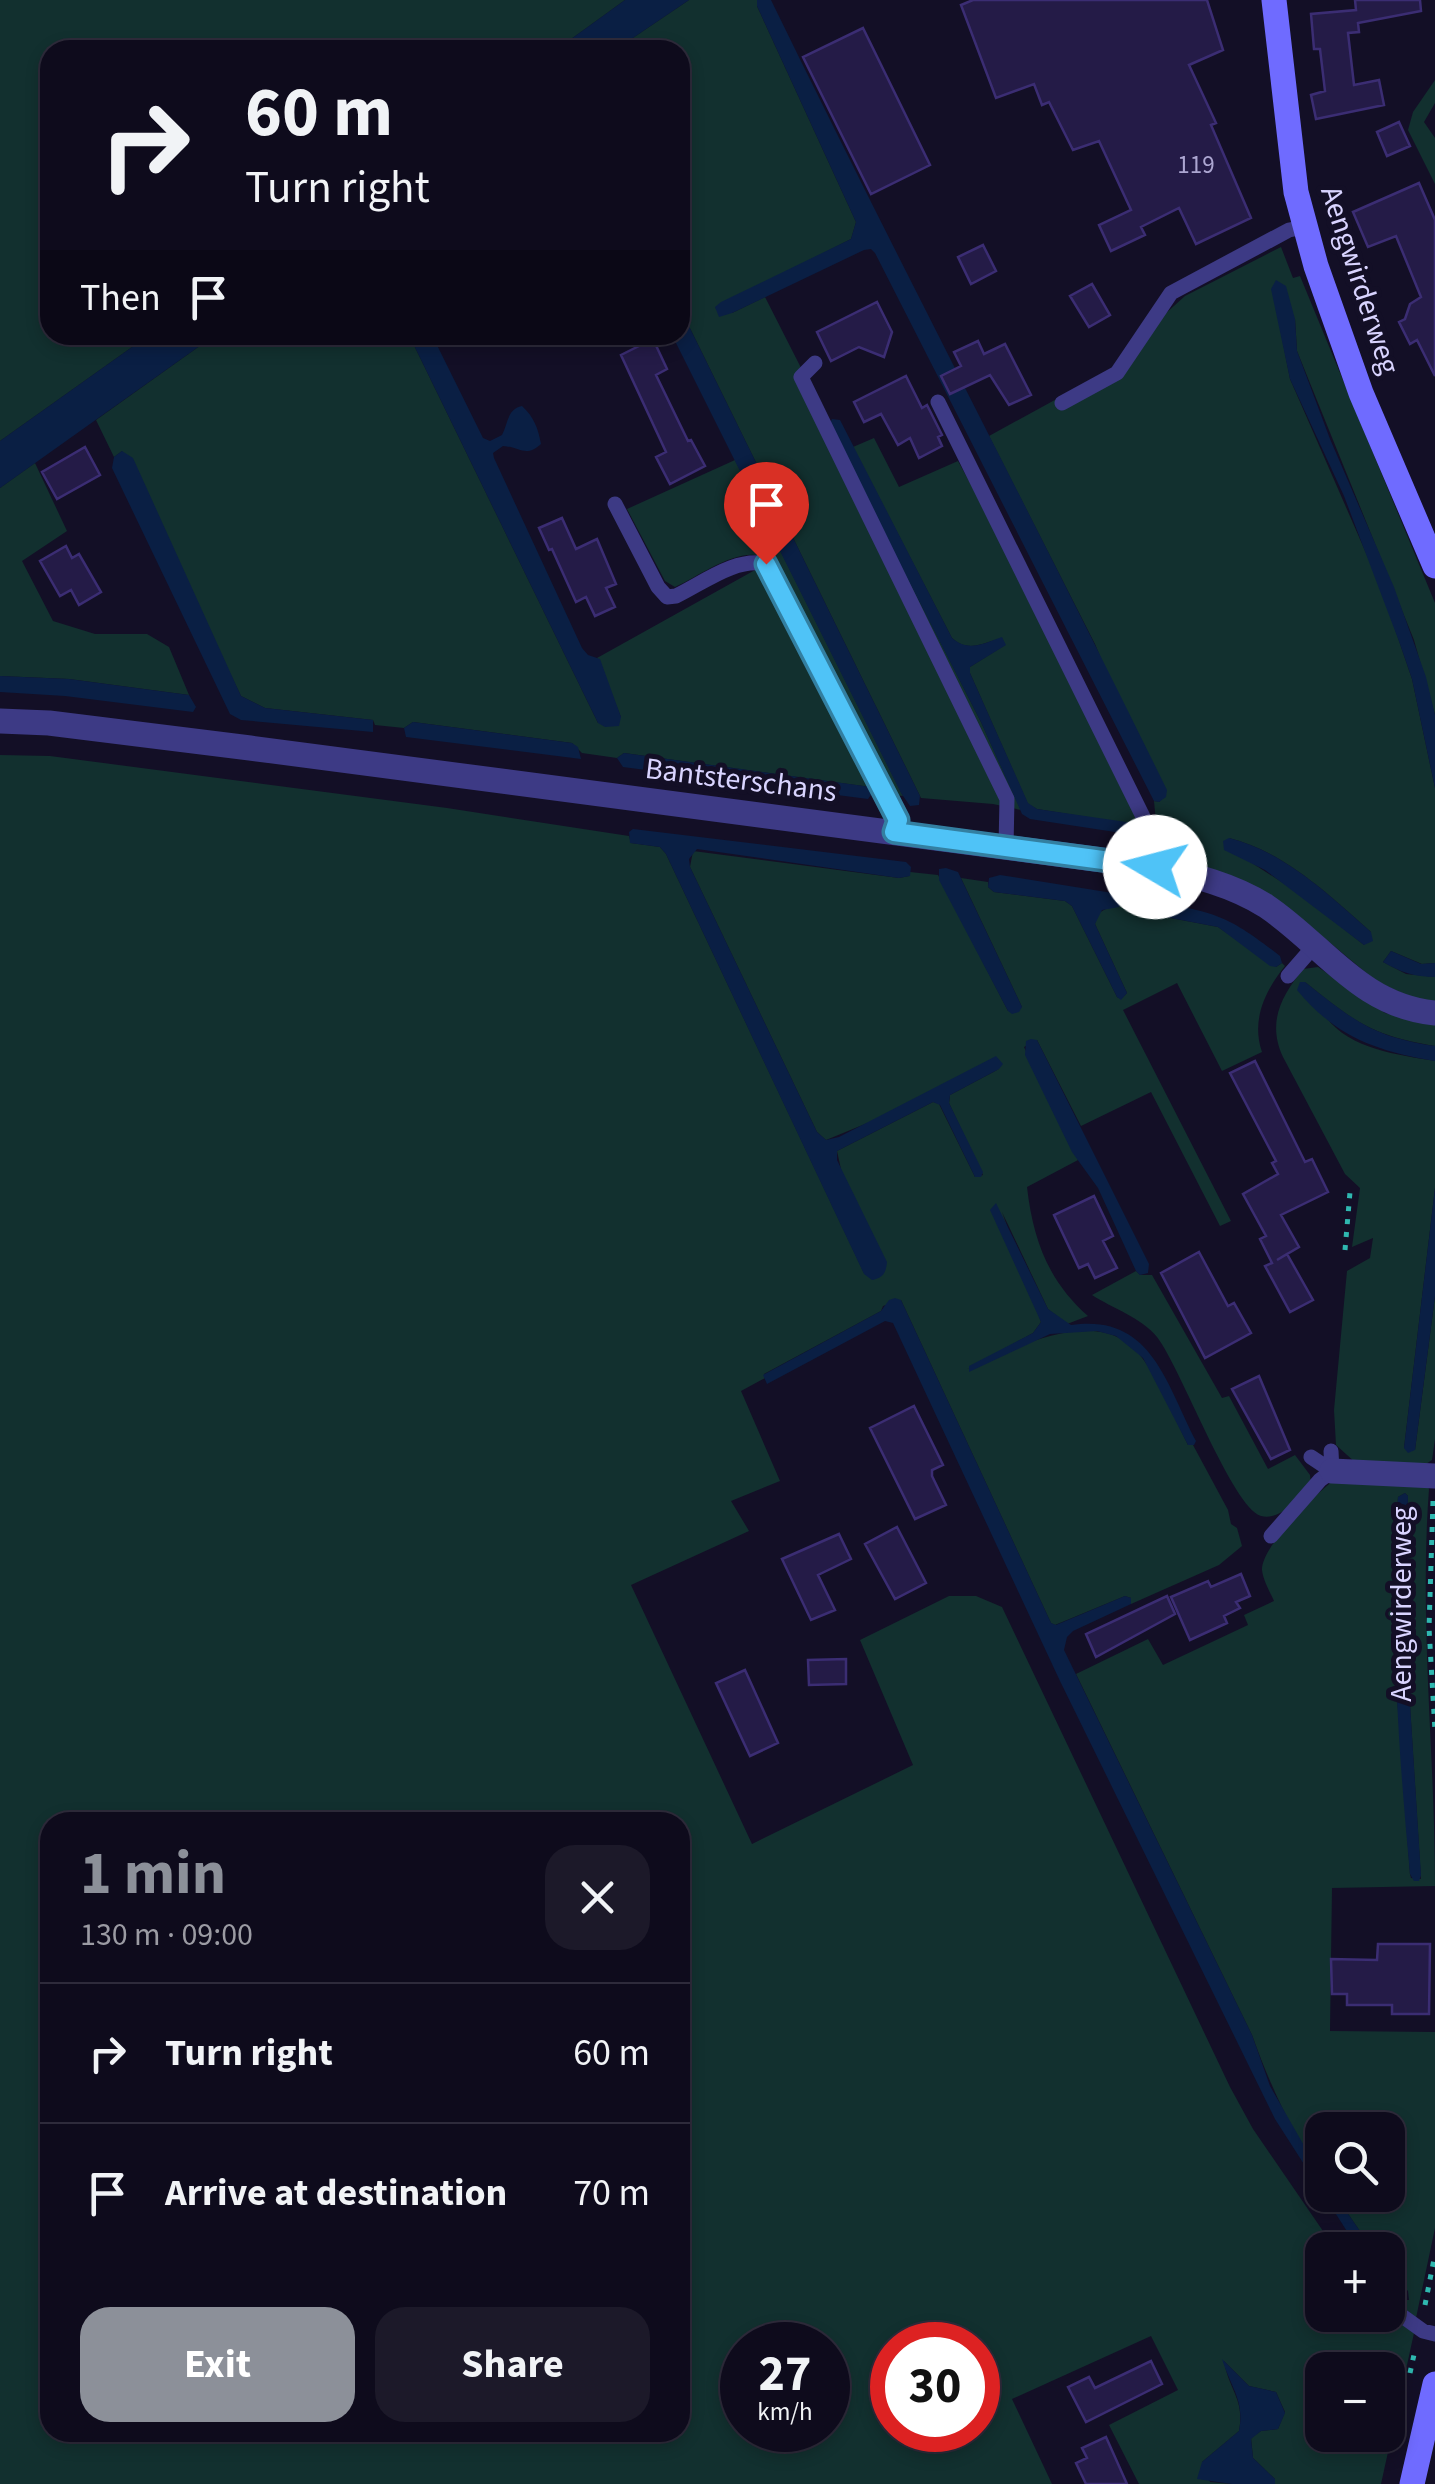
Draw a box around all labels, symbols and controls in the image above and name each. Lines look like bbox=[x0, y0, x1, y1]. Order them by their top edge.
text: 60 m bbox=[245, 63, 393, 163]
icon: right bbox=[80, 80, 210, 210]
house number: 119 bbox=[1177, 147, 1215, 183]
text: Turn right bbox=[245, 156, 430, 220]
street label: Aengwirderweg bbox=[1309, 180, 1411, 380]
icon: arrive bbox=[181, 270, 236, 325]
text: Then bbox=[80, 271, 161, 325]
pin bbox=[724, 462, 809, 565]
icon: arrive bbox=[739, 477, 794, 532]
street label: Bantsterschans bbox=[643, 747, 839, 813]
position arrow bbox=[1103, 815, 1207, 919]
street label: Aengwirderweg bbox=[1380, 1506, 1423, 1702]
text: 1 min bbox=[80, 1832, 226, 1917]
button: close bbox=[545, 1845, 650, 1950]
text: 130 m · 09:00 bbox=[80, 1912, 253, 1958]
icon: right bbox=[80, 2026, 135, 2081]
text: Turn right bbox=[165, 2026, 333, 2080]
text: 60 m bbox=[573, 2026, 650, 2080]
map controls bbox=[1305, 2112, 1405, 2452]
button: search bbox=[1305, 2112, 1405, 2212]
icon: arrive bbox=[80, 2166, 135, 2221]
text: Arrive at destination bbox=[165, 2166, 507, 2220]
text: 70 m bbox=[573, 2166, 650, 2220]
button: + bbox=[1305, 2232, 1405, 2332]
button: Exit bbox=[80, 2307, 355, 2422]
button: Share bbox=[375, 2307, 650, 2422]
speed limit sign: 30 bbox=[870, 2322, 1000, 2452]
text: 27 bbox=[759, 2339, 811, 2410]
button: − bbox=[1305, 2352, 1405, 2452]
text: km/h bbox=[757, 2394, 813, 2430]

